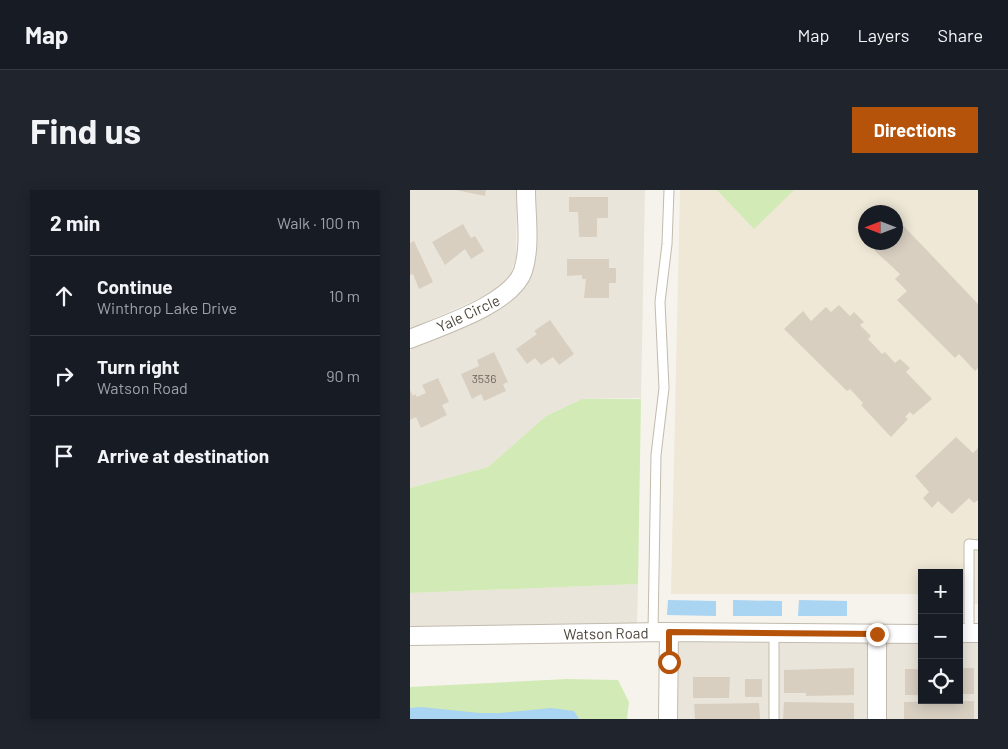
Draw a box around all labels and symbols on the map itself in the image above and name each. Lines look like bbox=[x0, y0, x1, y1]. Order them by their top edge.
north arrow bbox=[858, 205, 903, 250]
street label: Yale Circle bbox=[434, 291, 502, 335]
house number: 3536 bbox=[472, 371, 496, 385]
street label: Watson Road bbox=[563, 623, 649, 643]
route end bbox=[866, 623, 889, 646]
route start bbox=[658, 651, 681, 674]

